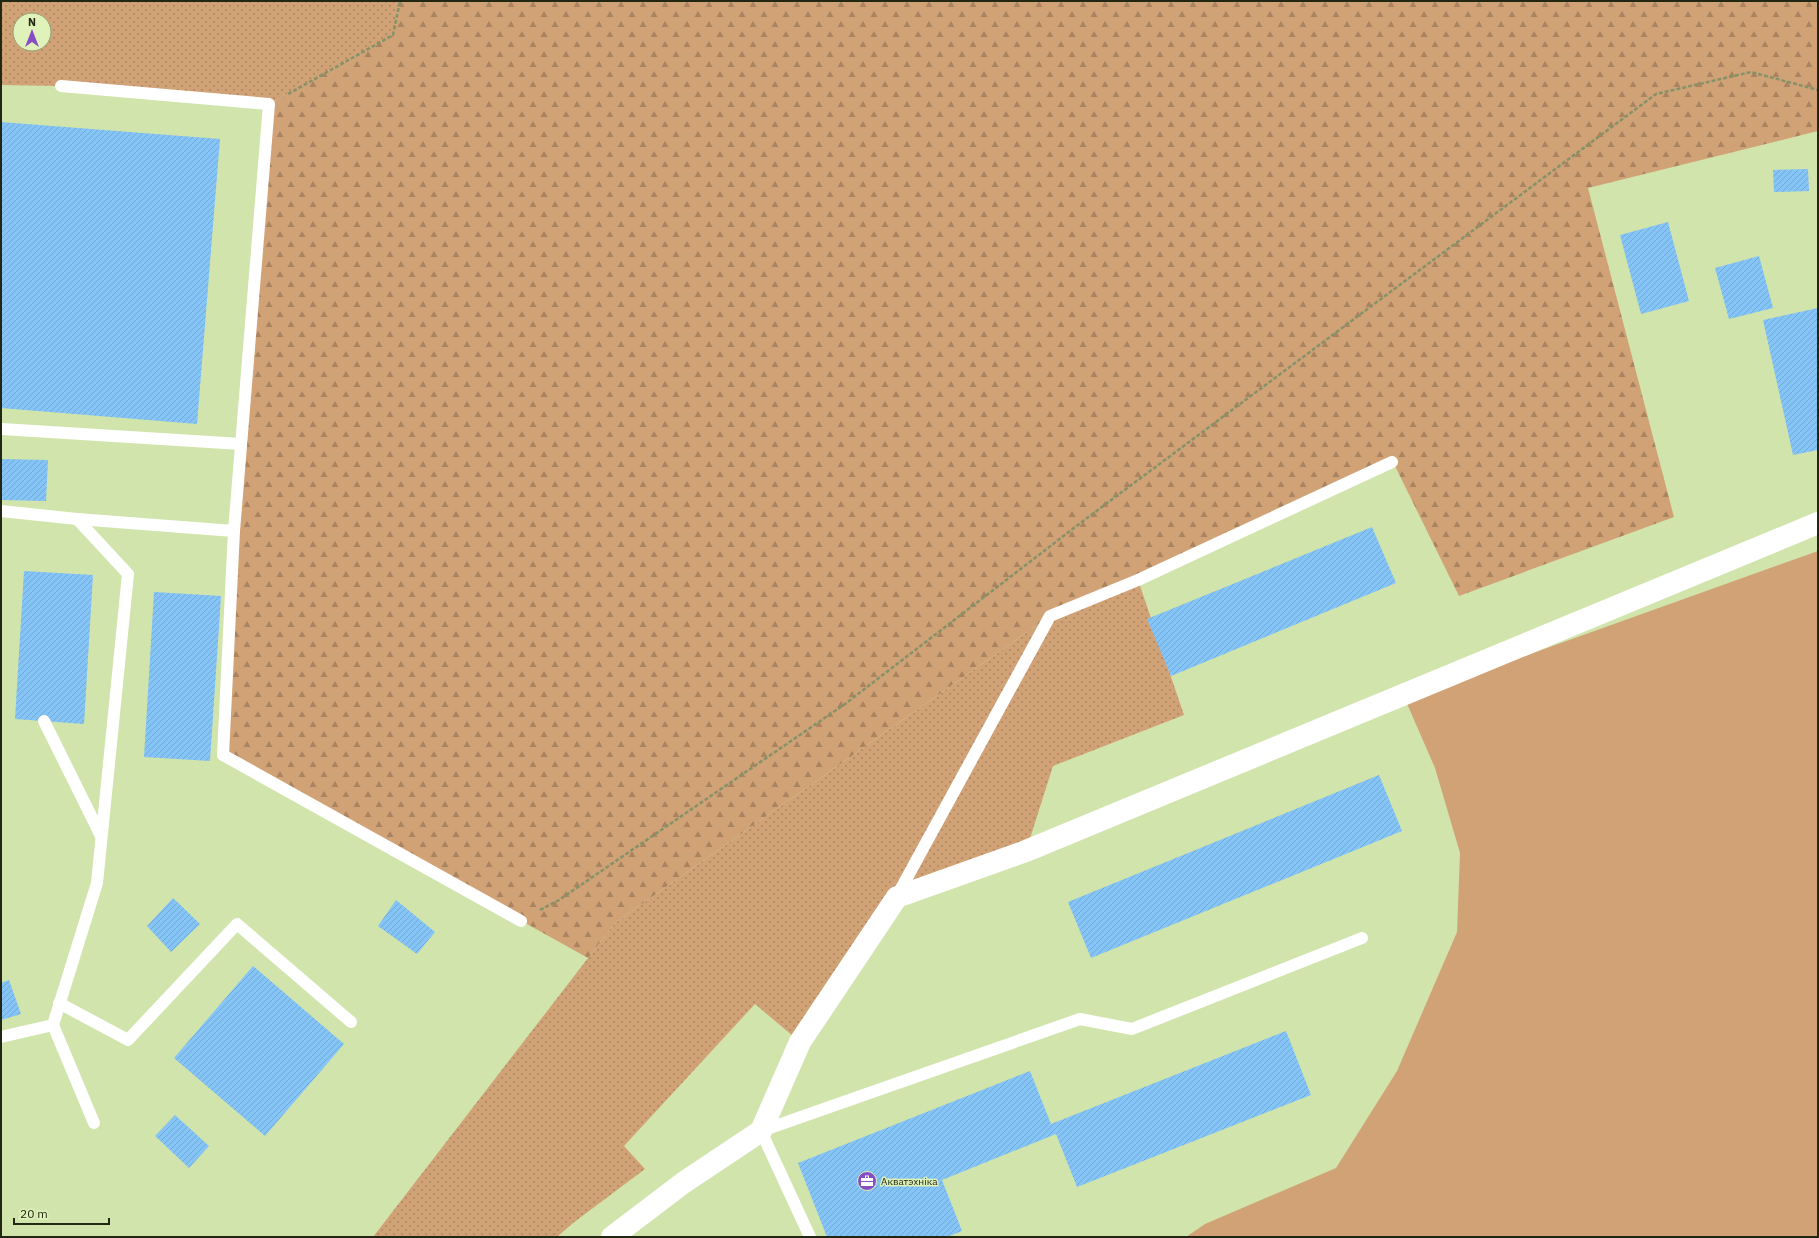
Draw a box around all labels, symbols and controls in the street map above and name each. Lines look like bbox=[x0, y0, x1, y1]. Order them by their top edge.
north arrow bbox=[12, 12, 52, 52]
text: N bbox=[28, 15, 36, 29]
office icon: Акватэхніка bbox=[856, 1170, 878, 1192]
place label: Акватэхніка bbox=[881, 1175, 938, 1188]
scale bar bbox=[14, 1200, 109, 1226]
text: 20 m bbox=[20, 1206, 48, 1221]

